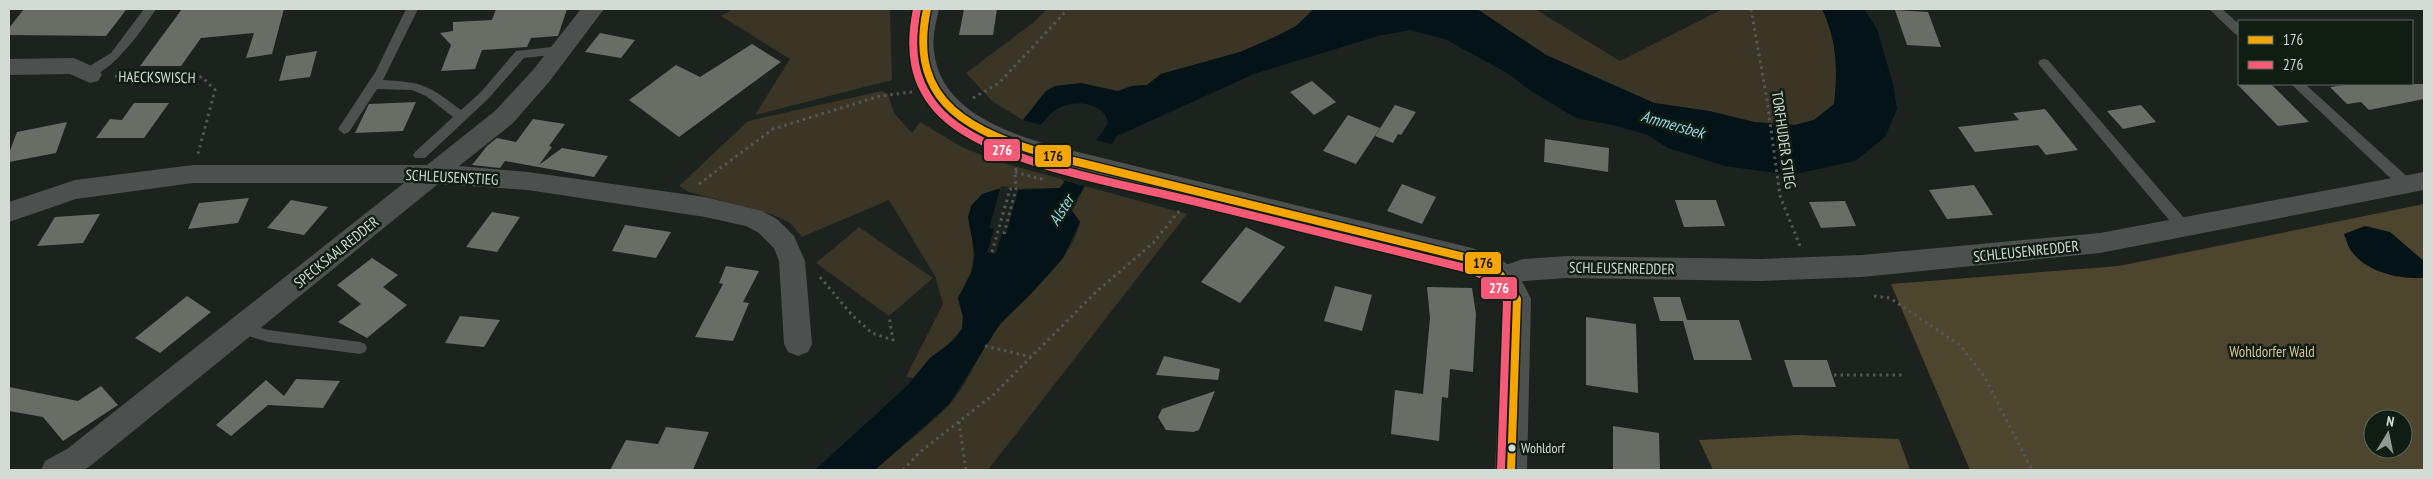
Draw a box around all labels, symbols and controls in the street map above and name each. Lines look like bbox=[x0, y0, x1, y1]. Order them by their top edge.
legend bbox=[2238, 20, 2413, 85]
text: 176 bbox=[2283, 30, 2304, 49]
text: 276 bbox=[2283, 55, 2304, 74]
street label: HAECKSWISCH bbox=[118, 67, 196, 87]
street label: TORFHUDER STIEG bbox=[1768, 90, 1800, 190]
water label: Ammersbek bbox=[1639, 105, 1709, 143]
line badge: 276 bbox=[983, 138, 1021, 162]
text: 276 bbox=[992, 141, 1012, 159]
line badge: 176 bbox=[1034, 144, 1072, 168]
text: 176 bbox=[1043, 147, 1063, 165]
street label: SCHLEUSENSTIEG bbox=[405, 165, 499, 189]
water label: Alster bbox=[1044, 189, 1079, 229]
street label: SPECKSAALREDDER bbox=[290, 212, 382, 292]
street label: SCHLEUSENREDDER bbox=[1972, 236, 2080, 266]
line badge: 176 bbox=[1464, 251, 1502, 275]
text: 176 bbox=[1473, 254, 1493, 272]
street label: SCHLEUSENREDDER bbox=[1569, 258, 1675, 278]
line badge: 276 bbox=[1480, 276, 1518, 300]
text: 276 bbox=[1489, 279, 1509, 297]
park label: Wohldorfer Wald bbox=[2229, 342, 2315, 361]
north arrow bbox=[2363, 409, 2413, 459]
text: N bbox=[2385, 412, 2396, 431]
place label: Wohldorf bbox=[1521, 439, 1565, 457]
marker: Wohldorf bbox=[1507, 443, 1517, 453]

